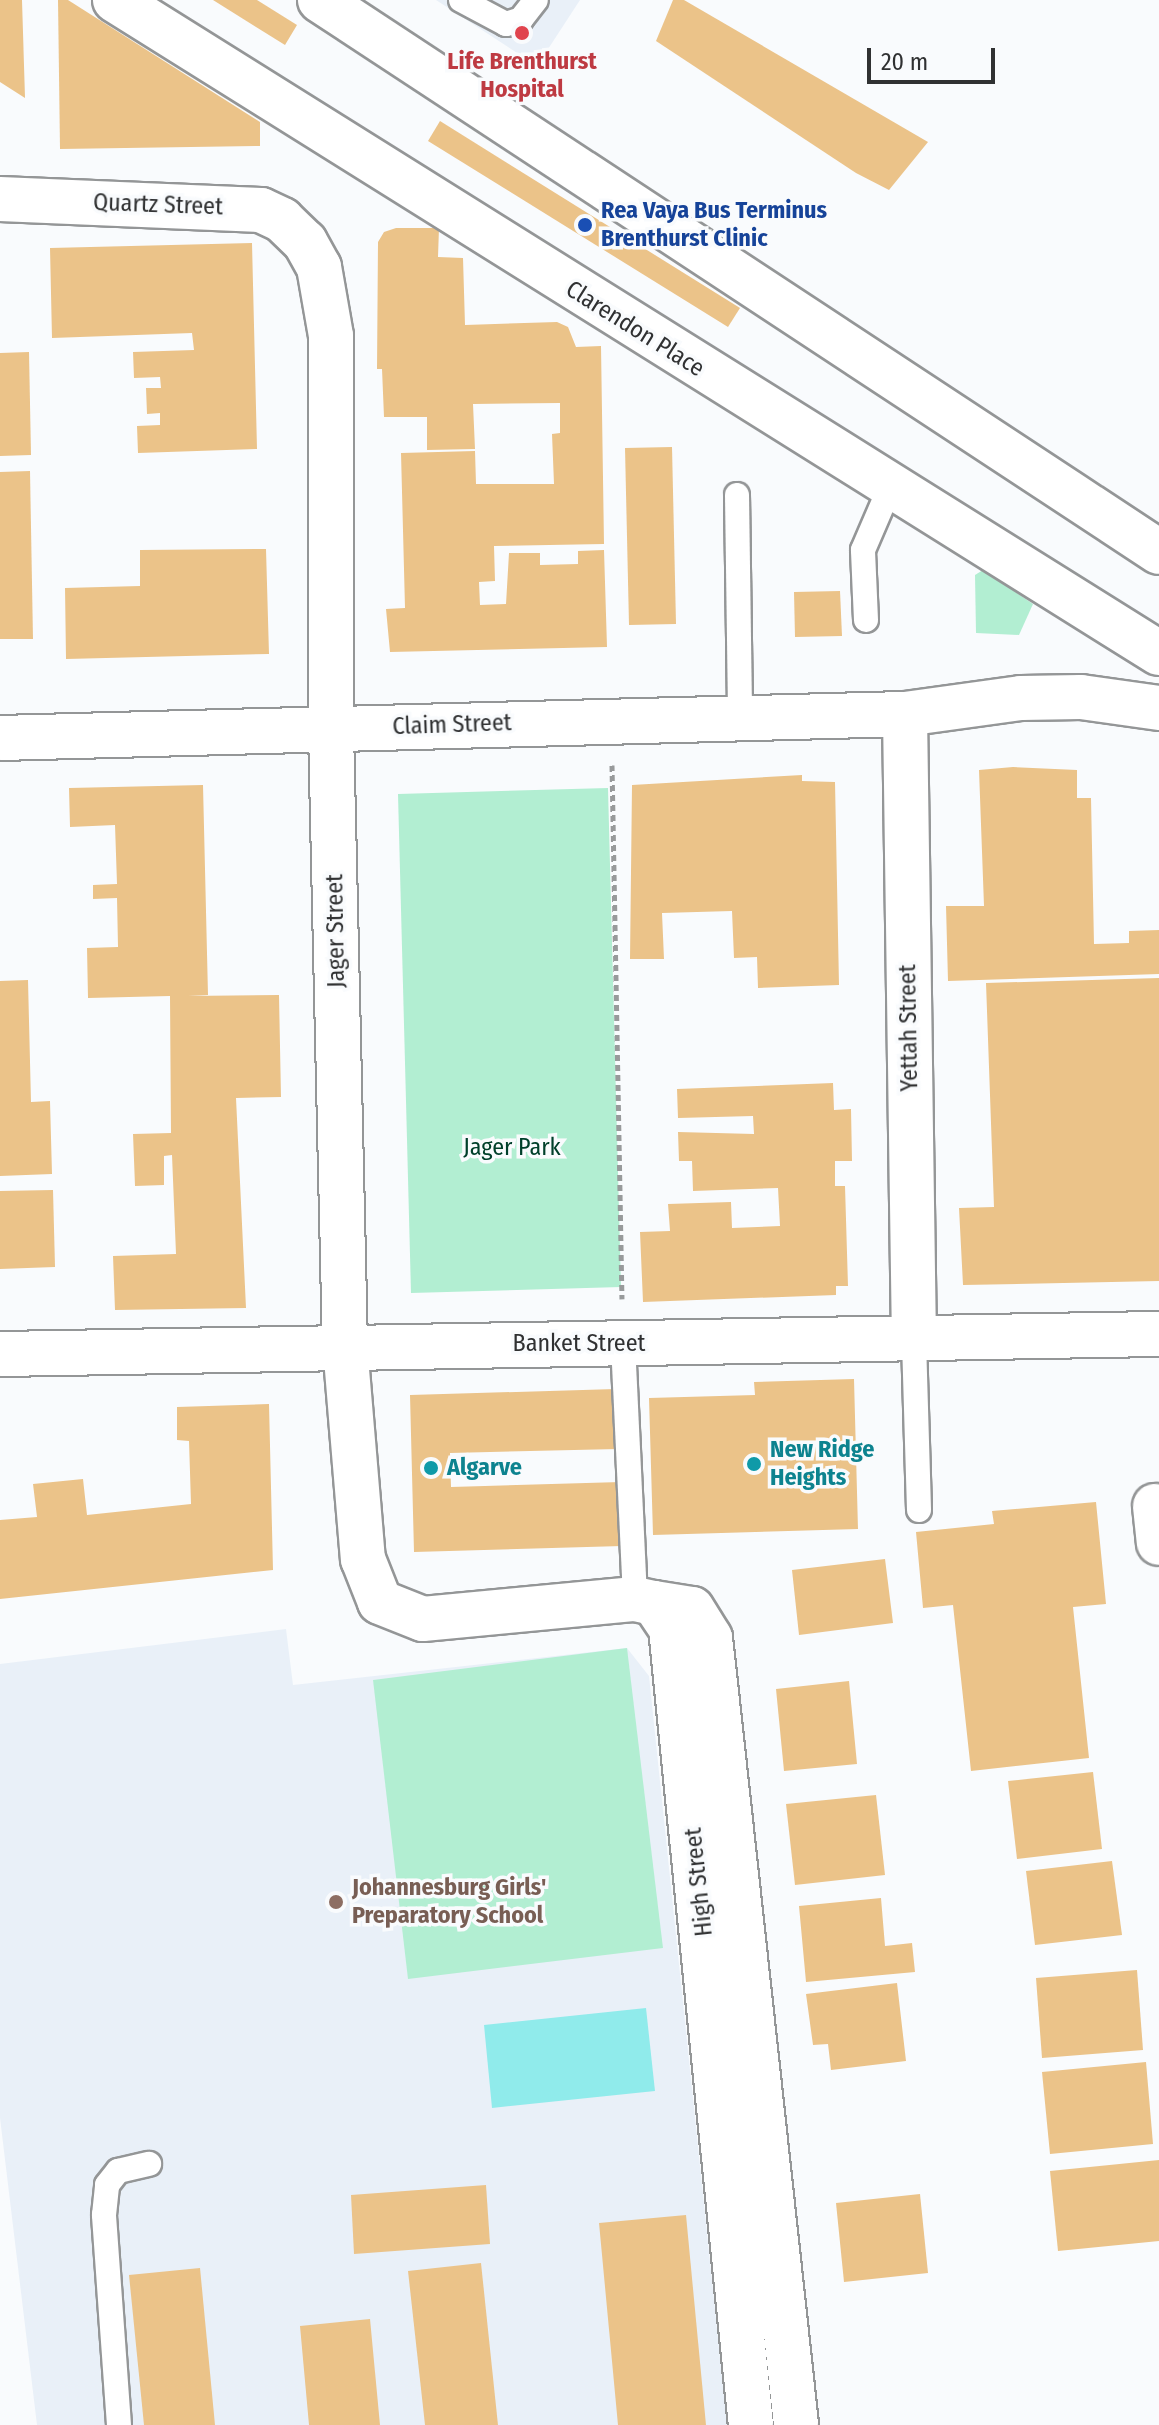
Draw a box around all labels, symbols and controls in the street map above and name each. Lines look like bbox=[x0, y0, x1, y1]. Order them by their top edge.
marker: Life Brenthurst Hospital bbox=[511, 22, 533, 44]
scale bar bbox=[871, 32, 999, 82]
place label: Life Brenthurst Hospital bbox=[447, 48, 597, 104]
text: 20 m bbox=[881, 48, 928, 76]
street label: Quartz Street bbox=[93, 188, 223, 222]
place label: Rea Vaya Bus Terminus Brenthurst Clinic bbox=[601, 197, 827, 253]
marker: Rea Vaya Bus Terminus Brenthurst Clinic bbox=[576, 216, 594, 234]
street label: Clarendon Place bbox=[560, 275, 710, 383]
street label: Claim Street bbox=[392, 709, 512, 741]
street label: Jager Street bbox=[321, 874, 351, 988]
street label: Yettah Street bbox=[893, 964, 925, 1092]
park label: Jager Park bbox=[463, 1134, 561, 1162]
street label: Banket Street bbox=[513, 1330, 645, 1358]
place label: New Ridge Heights bbox=[770, 1436, 874, 1492]
place label: Algarve bbox=[447, 1454, 522, 1482]
marker: New Ridge Heights bbox=[745, 1455, 763, 1473]
marker: Algarve bbox=[422, 1459, 440, 1477]
street label: High Street bbox=[679, 1826, 719, 1938]
place label: Johannesburg Girls' Preparatory School bbox=[352, 1874, 546, 1930]
marker: Johannesburg Girls' Preparatory School bbox=[327, 1893, 345, 1911]

